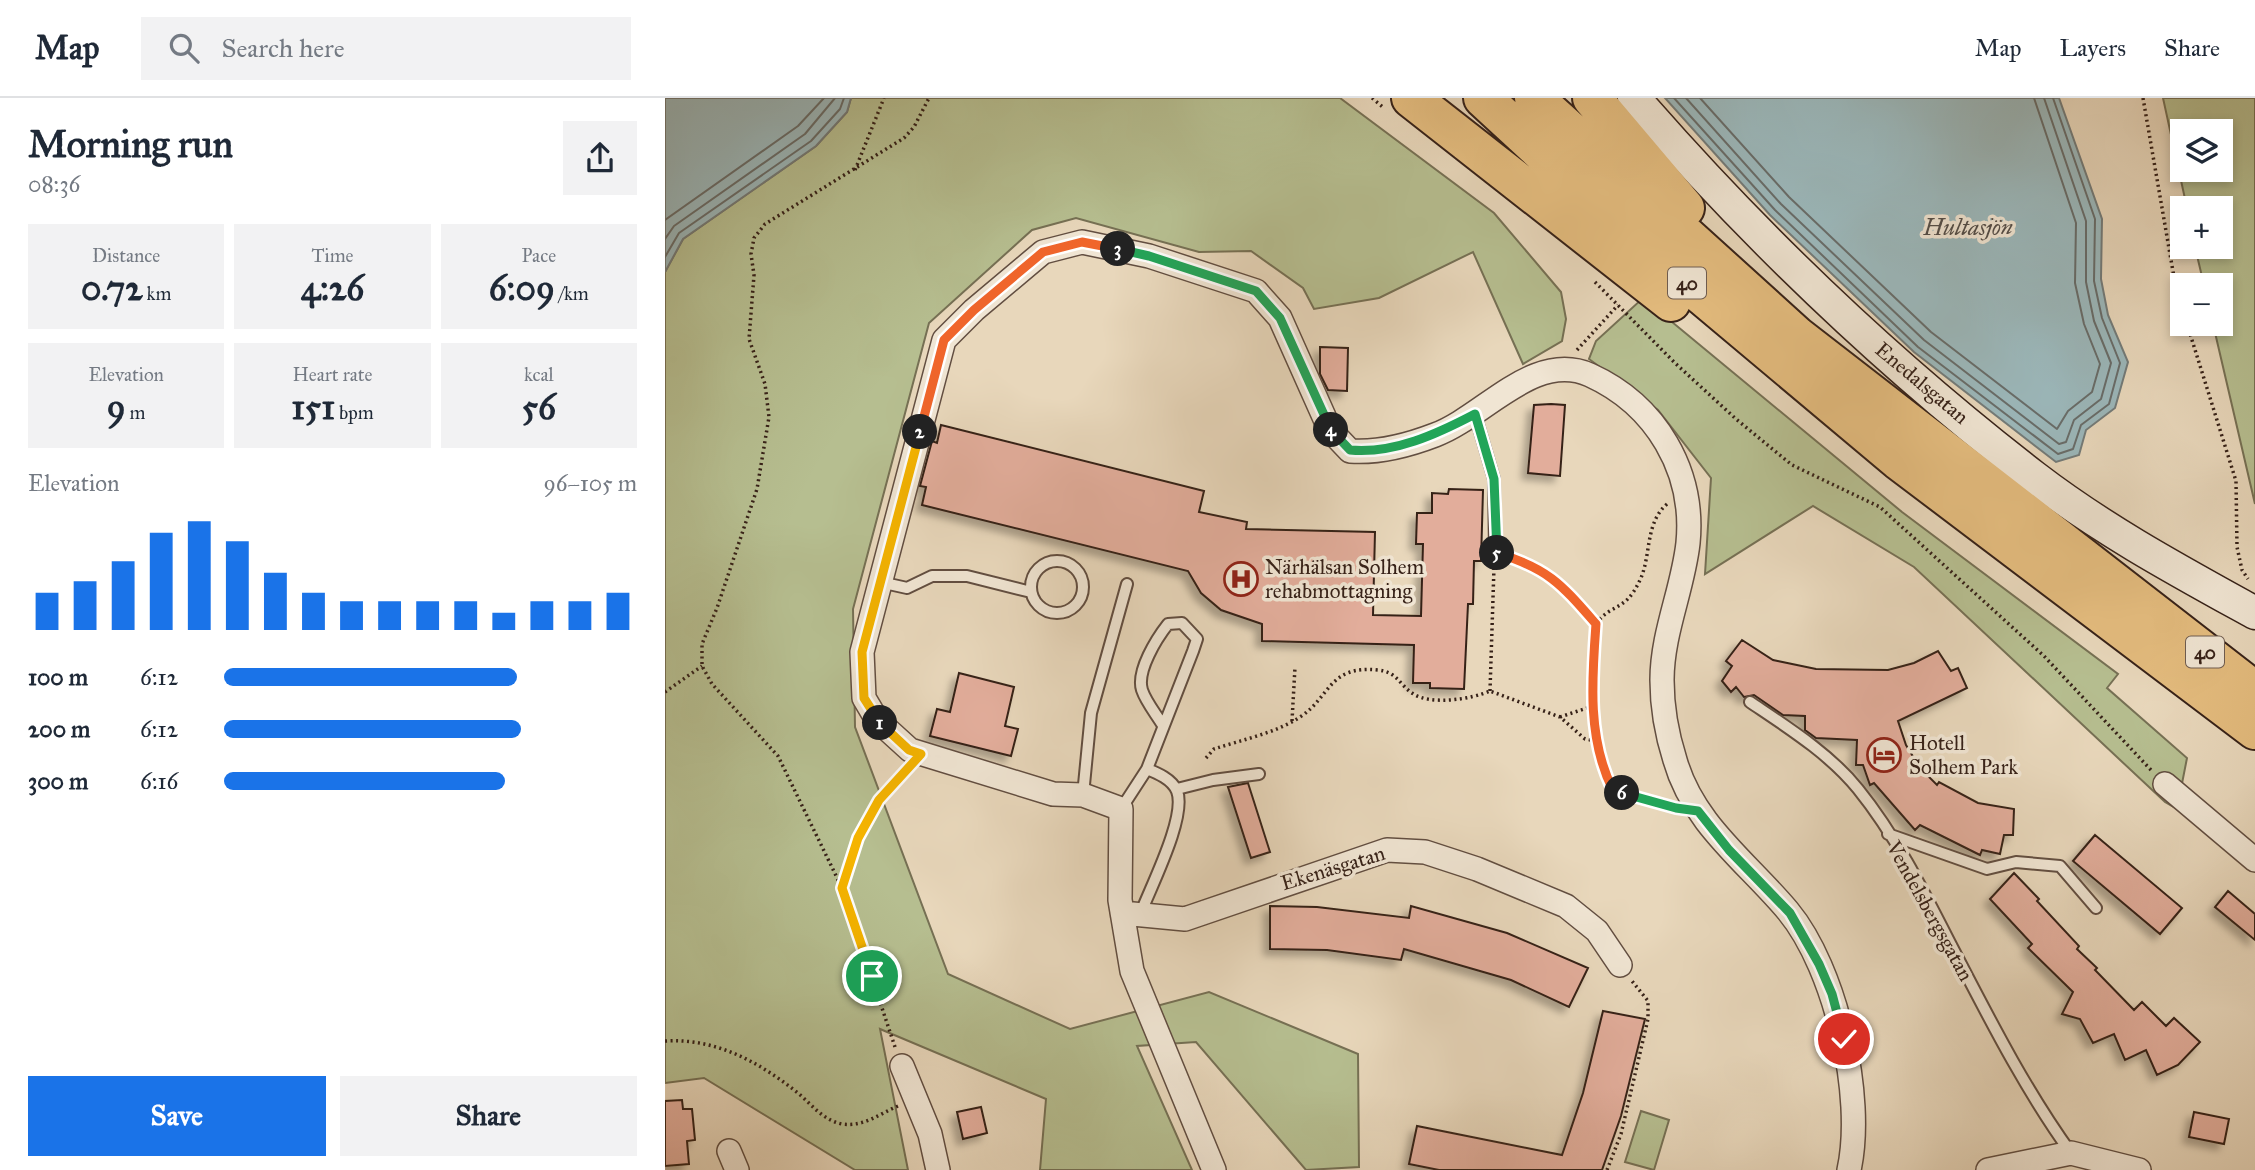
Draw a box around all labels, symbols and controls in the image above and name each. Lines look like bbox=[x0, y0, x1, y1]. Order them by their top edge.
search box bbox=[141, 17, 631, 80]
text: Map bbox=[35, 28, 99, 68]
icon: search bbox=[165, 29, 203, 67]
text: Search here bbox=[221, 32, 345, 64]
text: Map bbox=[1975, 33, 2022, 63]
text: Layers bbox=[2060, 33, 2126, 63]
text: Share bbox=[2164, 33, 2220, 63]
map controls bbox=[2170, 119, 2233, 336]
button: layers bbox=[2170, 119, 2233, 182]
text: Morning run bbox=[28, 121, 233, 167]
button: share bbox=[563, 121, 637, 195]
text: 08:36 bbox=[28, 170, 80, 198]
button: + bbox=[2170, 196, 2233, 259]
water label: Hultasjön bbox=[1922, 213, 2013, 241]
pin: 3 bbox=[1100, 232, 1135, 266]
text: 3 bbox=[1114, 237, 1121, 260]
text: Distance bbox=[92, 244, 160, 267]
text: Time bbox=[311, 244, 354, 267]
text: Pace bbox=[522, 244, 556, 267]
text: 0.72 bbox=[81, 267, 142, 310]
text: 4:26 bbox=[301, 267, 364, 310]
text: 6:09 bbox=[489, 267, 555, 310]
road number: 40 bbox=[1668, 267, 1706, 298]
button: − bbox=[2170, 273, 2233, 336]
text: km bbox=[142, 282, 171, 305]
text: /km bbox=[555, 282, 589, 305]
street label: Enedalsgatan bbox=[1870, 336, 1974, 430]
text: Elevation bbox=[88, 363, 164, 386]
text: Heart rate bbox=[293, 363, 372, 386]
text: kcal bbox=[524, 363, 554, 386]
text: 9 bbox=[107, 386, 126, 429]
text: 151 bbox=[291, 386, 335, 429]
text: 56 bbox=[522, 386, 556, 429]
text: m bbox=[126, 401, 146, 424]
text: bpm bbox=[335, 401, 374, 424]
pin: 4 bbox=[1313, 412, 1349, 448]
pin: 2 bbox=[903, 414, 937, 450]
text: 4 bbox=[1325, 418, 1336, 441]
text: 2 bbox=[915, 420, 924, 443]
text: Elevation bbox=[28, 469, 119, 497]
text: 96–105 m bbox=[543, 469, 637, 497]
pin: 5 bbox=[1479, 536, 1515, 570]
text: 5 bbox=[1492, 541, 1501, 564]
place label: Närhälsan Solhem rehabmottagning bbox=[1265, 554, 1425, 604]
hospital icon: Närhälsan Solhem rehabmottagning bbox=[1222, 560, 1260, 598]
road number: 40 bbox=[2186, 636, 2224, 667]
text: 100 m bbox=[28, 663, 88, 691]
text: 6:12 bbox=[140, 663, 178, 691]
pin: 1 bbox=[863, 706, 897, 740]
text: 1 bbox=[876, 711, 883, 734]
text: 200 m bbox=[28, 715, 90, 743]
text: 6:12 bbox=[140, 715, 178, 743]
place label: Hotell Solhem Park bbox=[1909, 730, 2018, 780]
hotel icon: Hotell Solhem Park bbox=[1865, 736, 1903, 774]
text: 300 m bbox=[28, 767, 88, 795]
text: 6:16 bbox=[140, 767, 178, 795]
pin: 6 bbox=[1605, 776, 1639, 810]
text: 6 bbox=[1617, 781, 1626, 804]
street label: Vendelsbergsgatan bbox=[1880, 835, 1979, 986]
street label: Ekenäsgatan bbox=[1278, 840, 1388, 896]
pin bbox=[842, 946, 902, 1006]
icon: arrive bbox=[853, 957, 891, 995]
pin bbox=[1814, 1009, 1874, 1069]
icon: check bbox=[1825, 1020, 1863, 1058]
button: Save bbox=[28, 1076, 326, 1156]
button: Share bbox=[340, 1076, 637, 1156]

